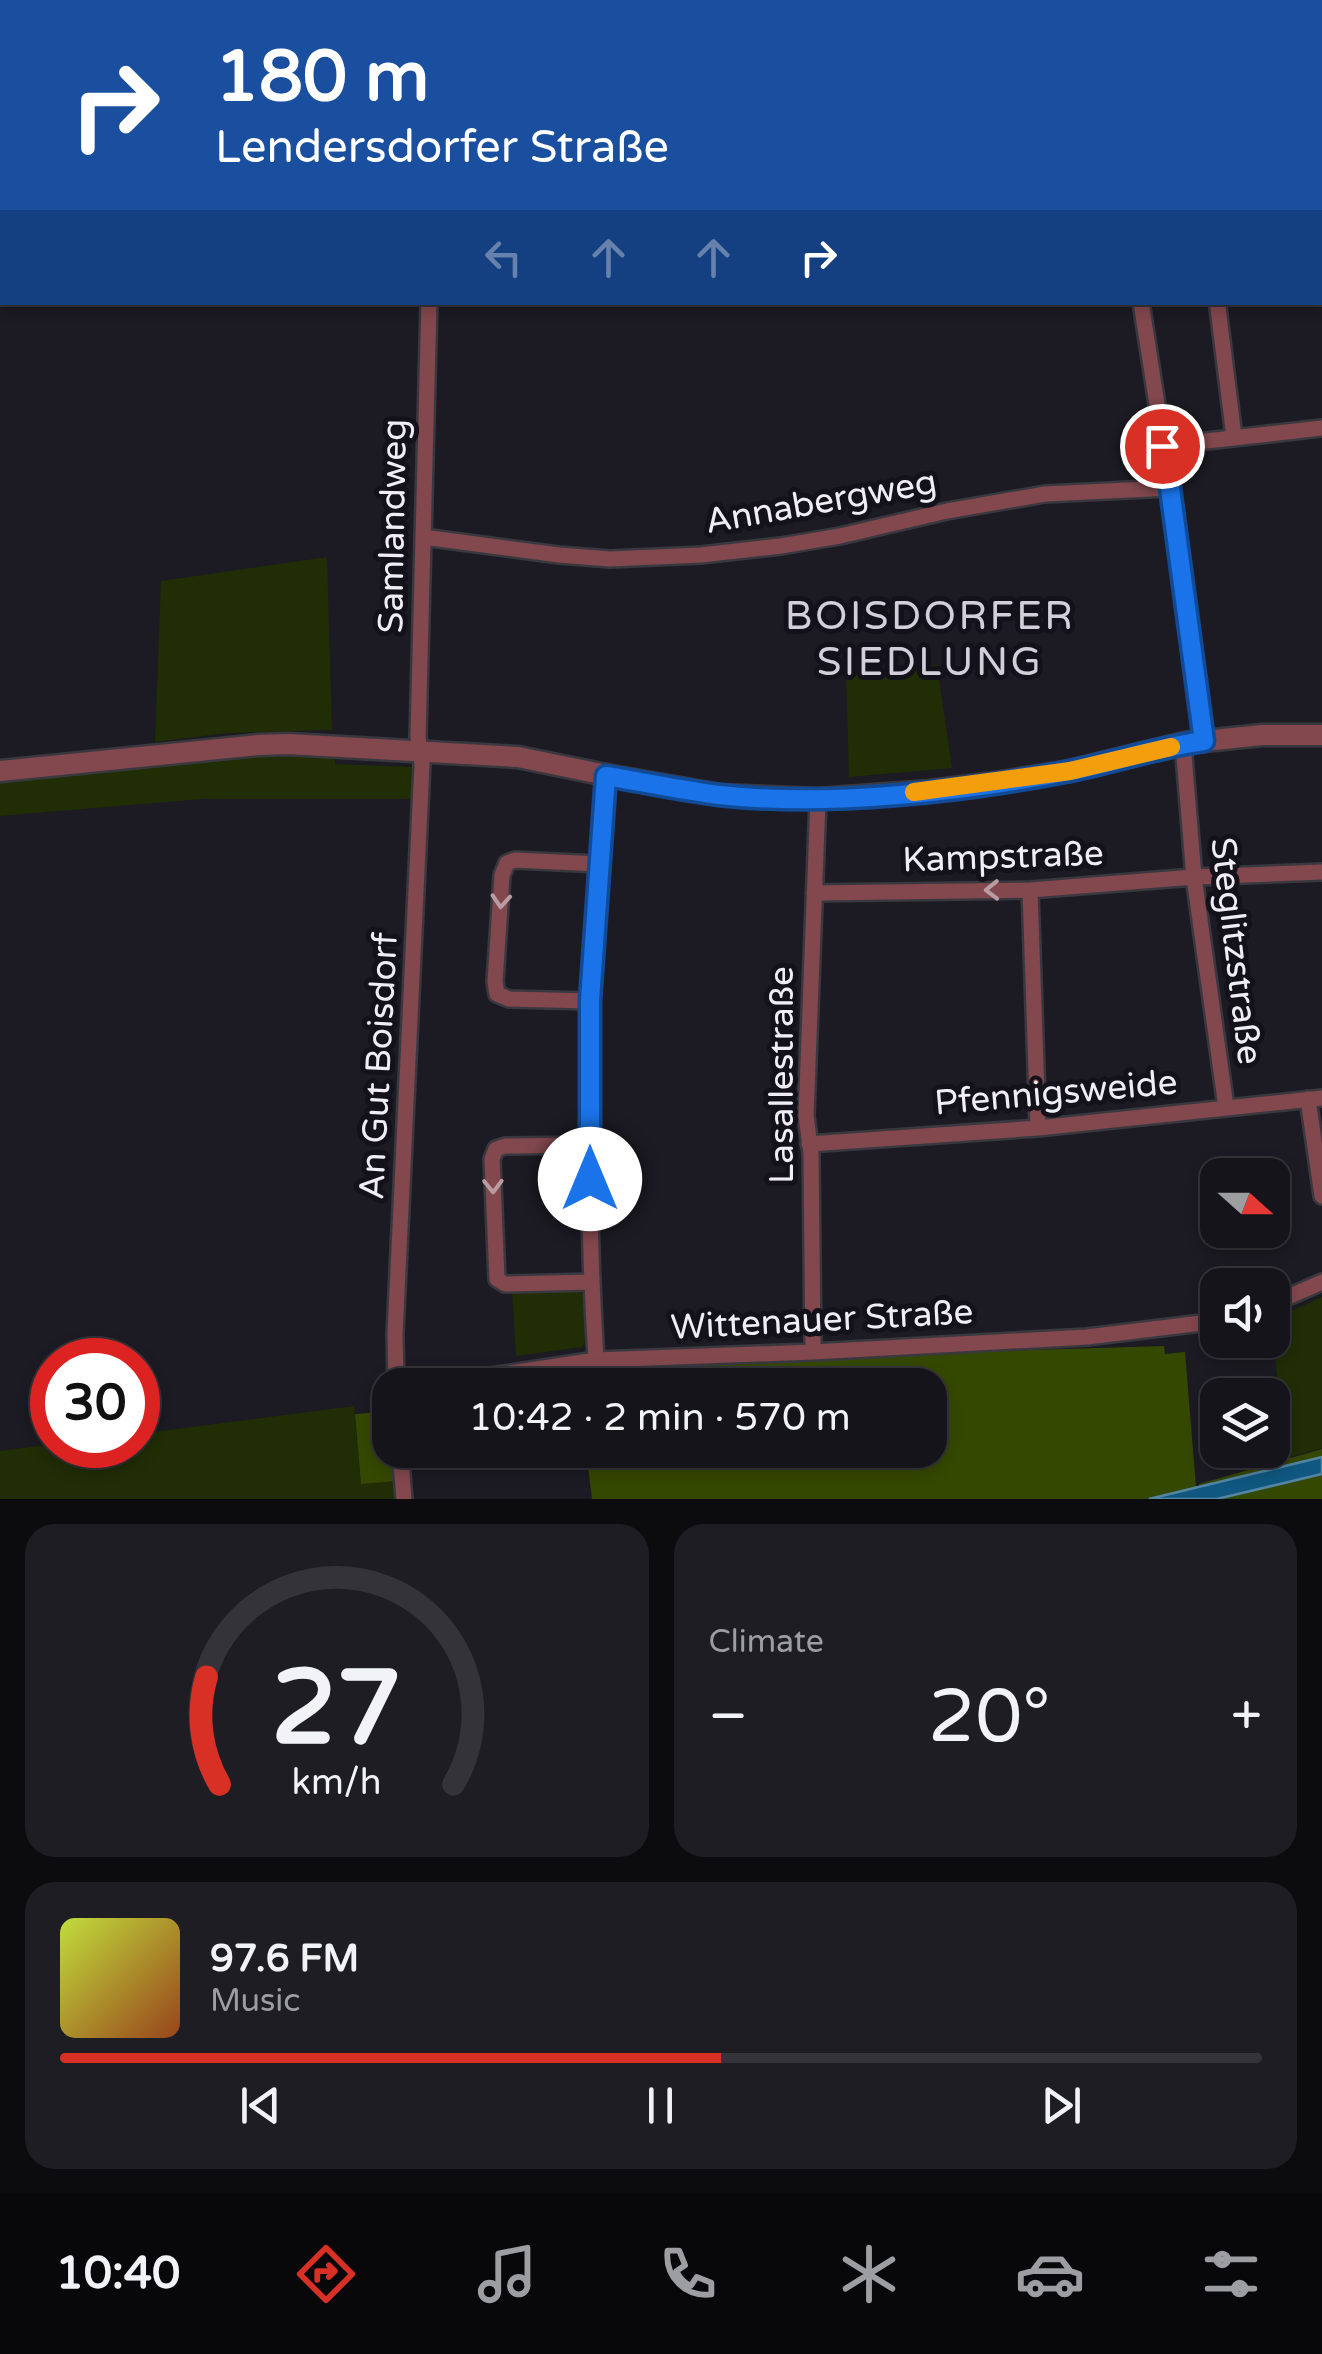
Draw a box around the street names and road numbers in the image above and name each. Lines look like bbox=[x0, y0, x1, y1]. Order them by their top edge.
street label: Samlandweg bbox=[370, 418, 416, 634]
street label: Annabergweg bbox=[702, 461, 940, 543]
street label: Kampstraße bbox=[902, 832, 1104, 882]
street label: Steglitzstraße bbox=[1201, 835, 1271, 1067]
street label: An Gut Boisdorf bbox=[351, 931, 407, 1201]
street label: Lasallestraße bbox=[761, 966, 803, 1184]
street label: Pfennigsweide bbox=[933, 1061, 1179, 1125]
street label: Wittenauer Straße bbox=[670, 1291, 974, 1349]

